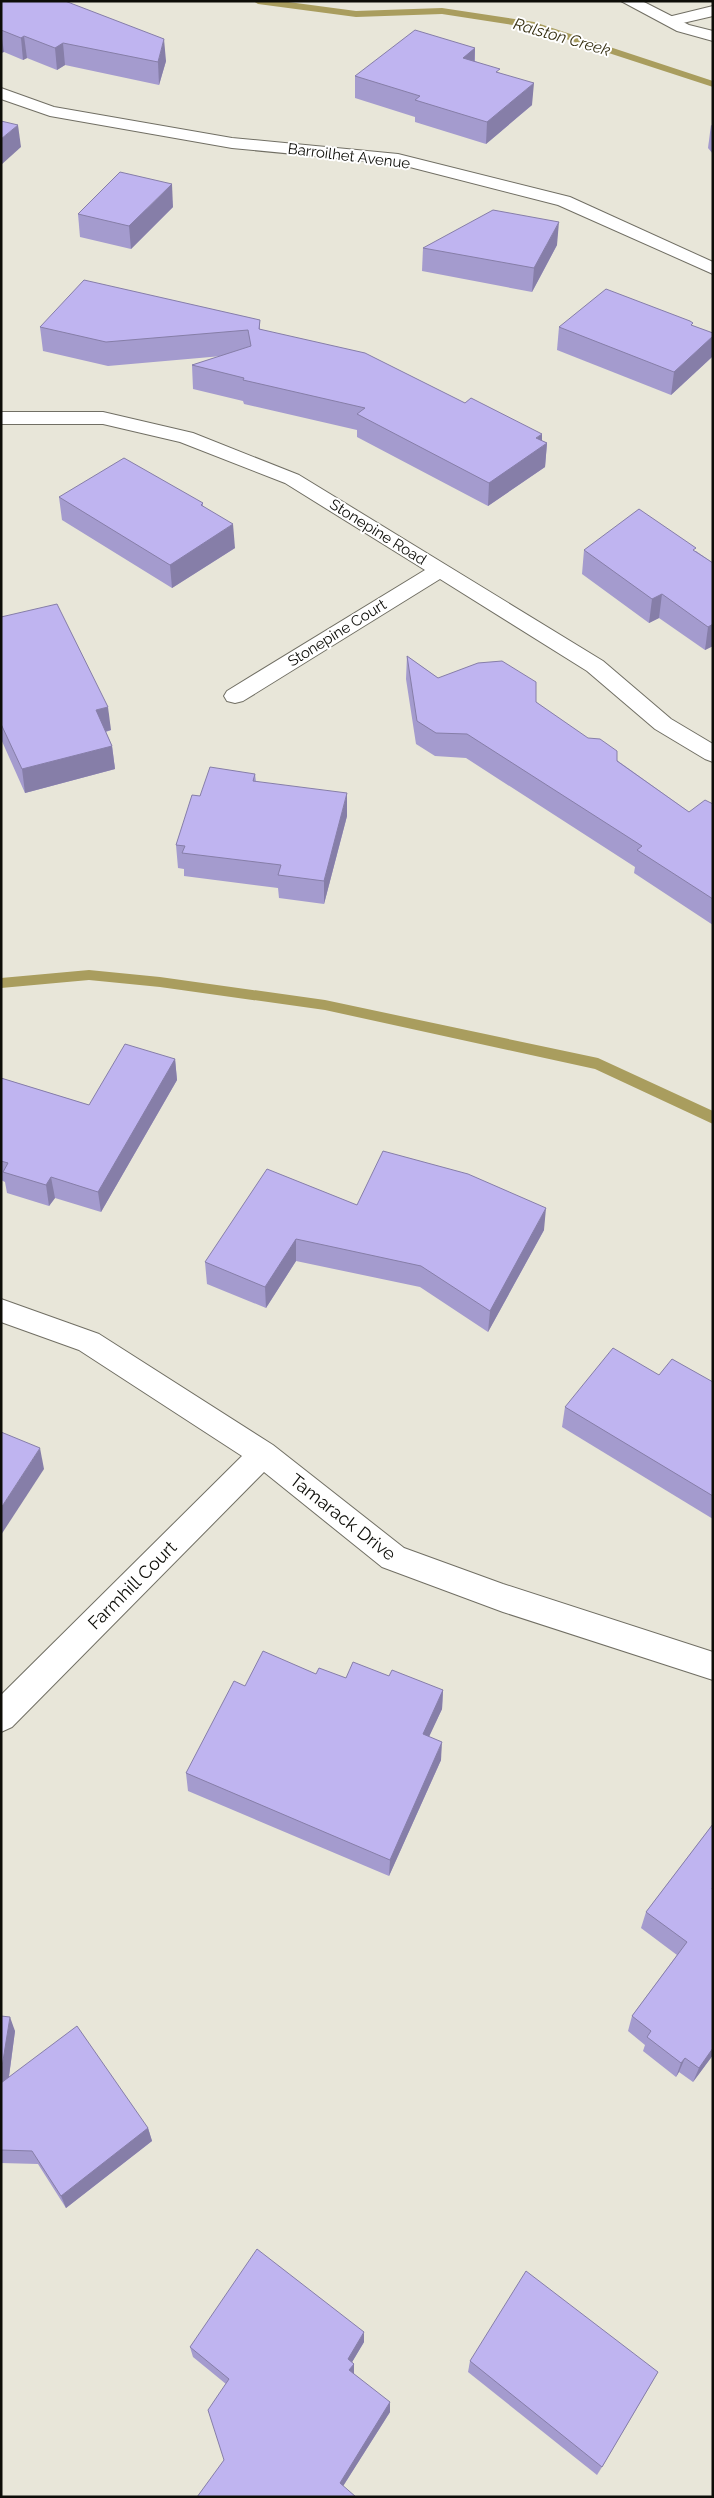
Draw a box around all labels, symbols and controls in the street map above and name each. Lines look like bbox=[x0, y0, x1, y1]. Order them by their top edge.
water label: Ralston Creek bbox=[511, 14, 613, 60]
street label: Barroilhet Avenue bbox=[287, 140, 411, 172]
street label: Stonepine Road bbox=[326, 495, 430, 569]
street label: Stonepine Court bbox=[284, 596, 390, 670]
street label: Tamarack Drive bbox=[286, 1469, 400, 1565]
street label: Farmhill Court bbox=[83, 1536, 181, 1634]

